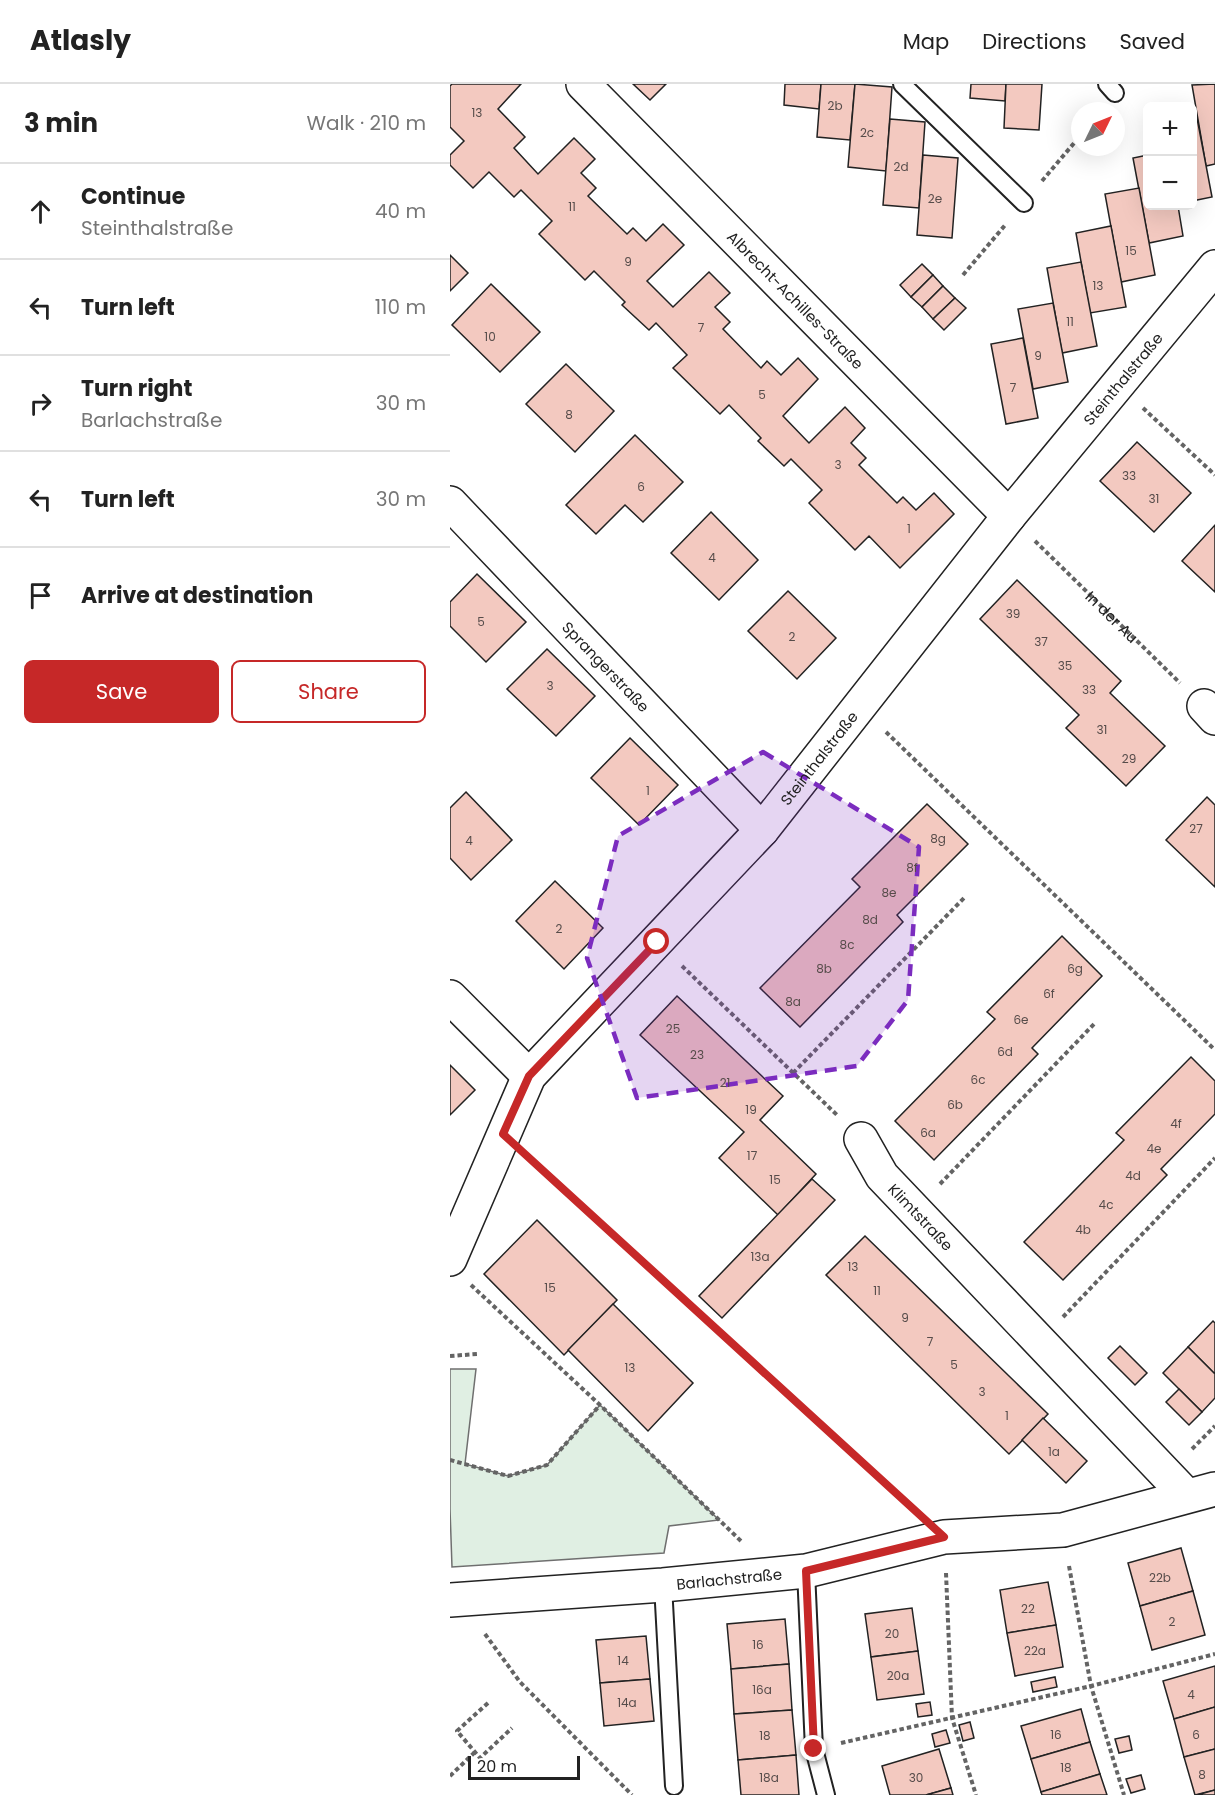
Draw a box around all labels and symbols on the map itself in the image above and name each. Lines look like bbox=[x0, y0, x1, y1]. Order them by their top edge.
house number: 2b bbox=[827, 97, 843, 114]
north arrow bbox=[1071, 102, 1125, 156]
house number: 13 bbox=[472, 104, 482, 121]
house number: 2c bbox=[860, 124, 874, 141]
house number: 2d bbox=[893, 158, 909, 175]
house number: 2e bbox=[928, 190, 942, 207]
house number: 11 bbox=[568, 198, 576, 215]
street label: Albrecht-Achilles-Straße bbox=[723, 226, 869, 373]
house number: 15 bbox=[1125, 242, 1137, 259]
house number: 9 bbox=[624, 253, 632, 270]
house number: 13 bbox=[1093, 277, 1103, 294]
house number: 11 bbox=[1066, 313, 1074, 330]
house number: 7 bbox=[698, 319, 705, 336]
house number: 10 bbox=[484, 328, 496, 345]
street label: Steinthalstraße bbox=[1078, 328, 1167, 429]
house number: 9 bbox=[1034, 347, 1042, 364]
house number: 7 bbox=[1010, 379, 1017, 396]
house number: 5 bbox=[758, 386, 766, 403]
house number: 8 bbox=[565, 406, 573, 423]
house number: 3 bbox=[834, 456, 842, 473]
house number: 33 bbox=[1122, 467, 1136, 484]
house number: 6 bbox=[637, 478, 645, 495]
house number: 31 bbox=[1149, 490, 1159, 507]
house number: 1 bbox=[907, 520, 911, 537]
house number: 4 bbox=[708, 549, 716, 566]
street label: In der Au bbox=[1081, 586, 1143, 647]
house number: 39 bbox=[1006, 605, 1020, 622]
house number: 5 bbox=[477, 613, 485, 630]
street label: Sprangerstraße bbox=[558, 617, 654, 716]
house number: 2 bbox=[789, 628, 796, 645]
house number: 37 bbox=[1034, 633, 1048, 650]
house number: 35 bbox=[1058, 657, 1072, 674]
house number: 3 bbox=[546, 677, 554, 694]
house number: 33 bbox=[1082, 681, 1096, 698]
street label: Steinthalstraße bbox=[775, 706, 862, 809]
house number: 31 bbox=[1097, 721, 1107, 738]
house number: 29 bbox=[1122, 750, 1136, 767]
house number: 1 bbox=[646, 782, 650, 799]
house number: 27 bbox=[1189, 820, 1203, 837]
house number: 8g bbox=[930, 830, 946, 847]
house number: 4 bbox=[465, 832, 473, 849]
house number: 8f bbox=[906, 859, 918, 876]
house number: 8e bbox=[881, 884, 897, 901]
house number: 8d bbox=[862, 911, 878, 928]
house number: 2 bbox=[556, 920, 563, 937]
route start bbox=[643, 928, 669, 954]
house number: 8c bbox=[840, 936, 854, 953]
house number: 8b bbox=[816, 960, 832, 977]
house number: 6g bbox=[1067, 960, 1083, 977]
house number: 6f bbox=[1043, 985, 1055, 1002]
house number: 8a bbox=[785, 993, 801, 1010]
house number: 6e bbox=[1013, 1011, 1029, 1028]
house number: 25 bbox=[666, 1020, 680, 1037]
house number: 6d bbox=[997, 1043, 1013, 1060]
house number: 23 bbox=[690, 1046, 704, 1063]
house number: 6c bbox=[971, 1071, 985, 1088]
house number: 21 bbox=[720, 1074, 730, 1091]
house number: 6b bbox=[947, 1096, 963, 1113]
house number: 19 bbox=[745, 1101, 757, 1118]
house number: 4f bbox=[1170, 1115, 1182, 1132]
house number: 6a bbox=[920, 1124, 936, 1141]
house number: 4e bbox=[1147, 1140, 1162, 1157]
house number: 17 bbox=[747, 1147, 758, 1164]
house number: 4d bbox=[1125, 1167, 1141, 1184]
house number: 15 bbox=[769, 1171, 781, 1188]
street label: Klimtstraße bbox=[884, 1179, 958, 1255]
house number: 4c bbox=[1099, 1196, 1113, 1213]
house number: 4b bbox=[1075, 1221, 1091, 1238]
house number: 13a bbox=[750, 1248, 770, 1265]
house number: 13 bbox=[848, 1258, 858, 1275]
house number: 15 bbox=[544, 1279, 556, 1296]
house number: 11 bbox=[873, 1282, 881, 1299]
house number: 9 bbox=[901, 1309, 909, 1326]
house number: 7 bbox=[927, 1333, 934, 1350]
house number: 5 bbox=[950, 1356, 958, 1373]
house number: 13 bbox=[625, 1359, 635, 1376]
house number: 3 bbox=[978, 1383, 986, 1400]
house number: 1 bbox=[1005, 1407, 1009, 1424]
house number: 1a bbox=[1048, 1443, 1060, 1460]
street label: Barlachstraße bbox=[675, 1563, 783, 1594]
house number: 22b bbox=[1149, 1569, 1171, 1586]
house number: 22 bbox=[1021, 1600, 1035, 1617]
house number: 2 bbox=[1169, 1613, 1176, 1630]
house number: 20 bbox=[885, 1625, 899, 1642]
house number: 16 bbox=[752, 1636, 764, 1653]
house number: 22a bbox=[1024, 1642, 1046, 1659]
house number: 14 bbox=[617, 1652, 629, 1669]
house number: 20a bbox=[887, 1667, 909, 1684]
house number: 16a bbox=[752, 1681, 772, 1698]
house number: 4 bbox=[1187, 1686, 1195, 1703]
house number: 14a bbox=[617, 1694, 637, 1711]
house number: 16 bbox=[1050, 1726, 1062, 1743]
house number: 6 bbox=[1192, 1726, 1200, 1743]
house number: 18 bbox=[759, 1727, 771, 1744]
route end bbox=[800, 1735, 826, 1761]
scale bar bbox=[468, 1753, 580, 1780]
house number: 18 bbox=[1060, 1759, 1072, 1776]
house number: 8 bbox=[1198, 1766, 1206, 1783]
house number: 18a bbox=[759, 1769, 779, 1786]
house number: 30 bbox=[909, 1769, 923, 1786]

